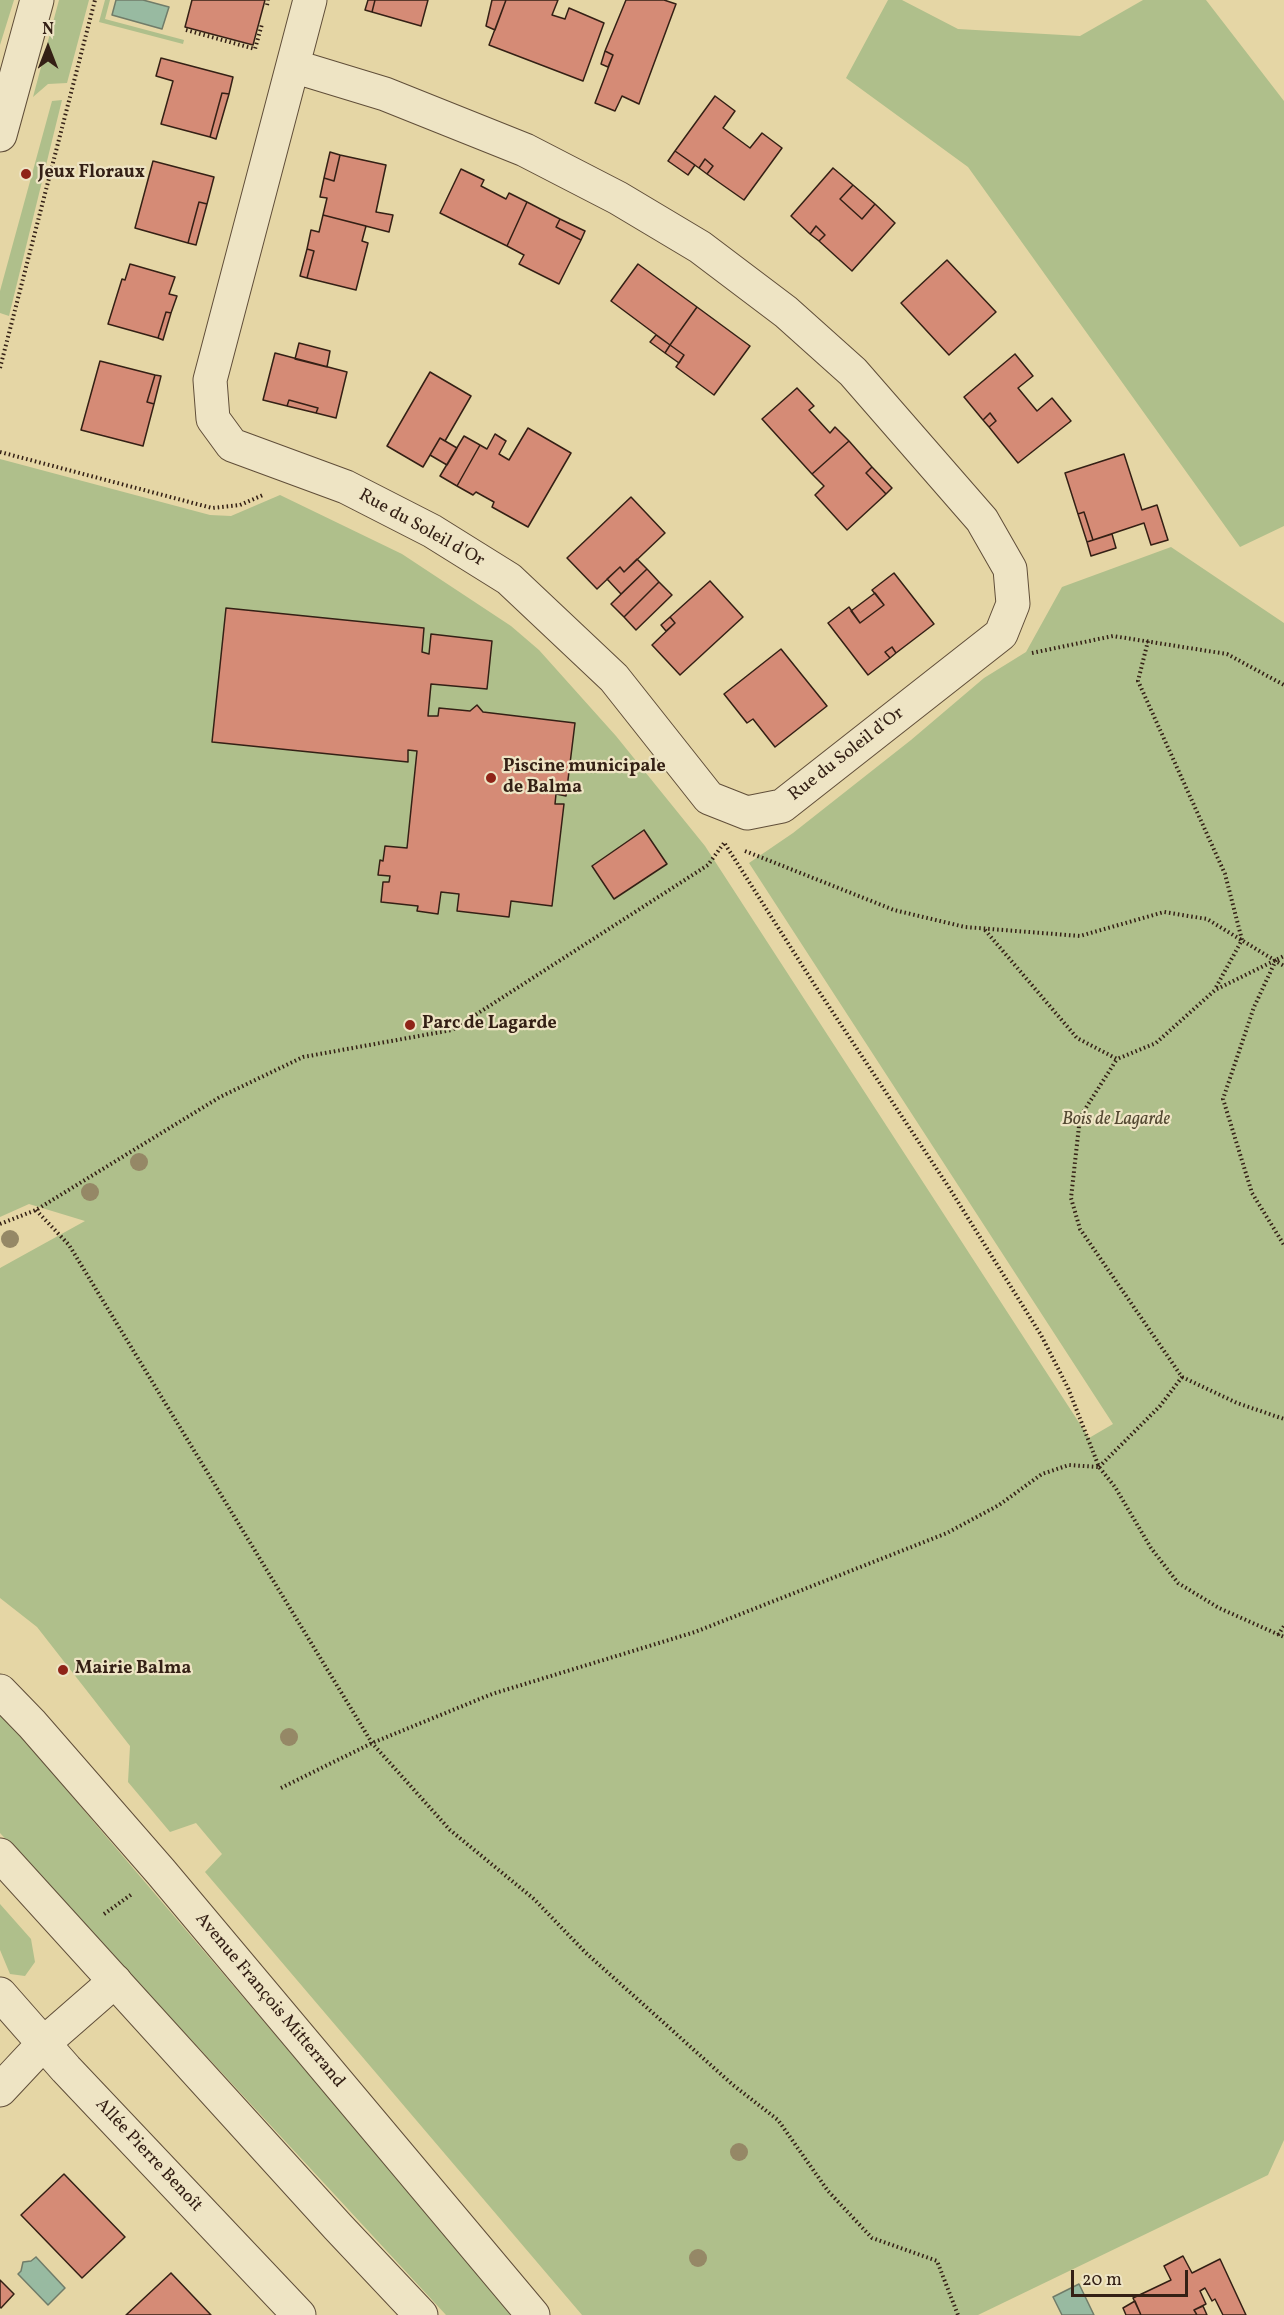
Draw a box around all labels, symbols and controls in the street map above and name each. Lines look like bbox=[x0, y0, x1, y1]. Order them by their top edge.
north arrow bbox=[18, 18, 78, 78]
text: N bbox=[42, 19, 54, 41]
place label: Jeux Floraux bbox=[38, 163, 145, 185]
marker: Jeux Floraux bbox=[19, 167, 33, 181]
street label: Rue du Soleil d'Or bbox=[354, 486, 488, 572]
street label: Rue du Soleil d'Or bbox=[785, 703, 909, 807]
place label: Piscine municipale de Balma bbox=[503, 757, 666, 800]
marker: Piscine municipale de Balma bbox=[484, 771, 498, 785]
place label: Parc de Lagarde bbox=[422, 1014, 557, 1036]
marker: Parc de Lagarde bbox=[403, 1018, 417, 1032]
park label: Bois de Lagarde bbox=[1062, 1110, 1170, 1132]
place label: Mairie Balma bbox=[75, 1659, 191, 1681]
marker: Mairie Balma bbox=[56, 1663, 70, 1677]
street label: Avenue François Mitterrand bbox=[190, 1909, 348, 2093]
street label: Allée Pierre Benoît bbox=[90, 2095, 206, 2217]
scale bar bbox=[1074, 2258, 1191, 2296]
text: 20 m bbox=[1082, 2268, 1122, 2293]

